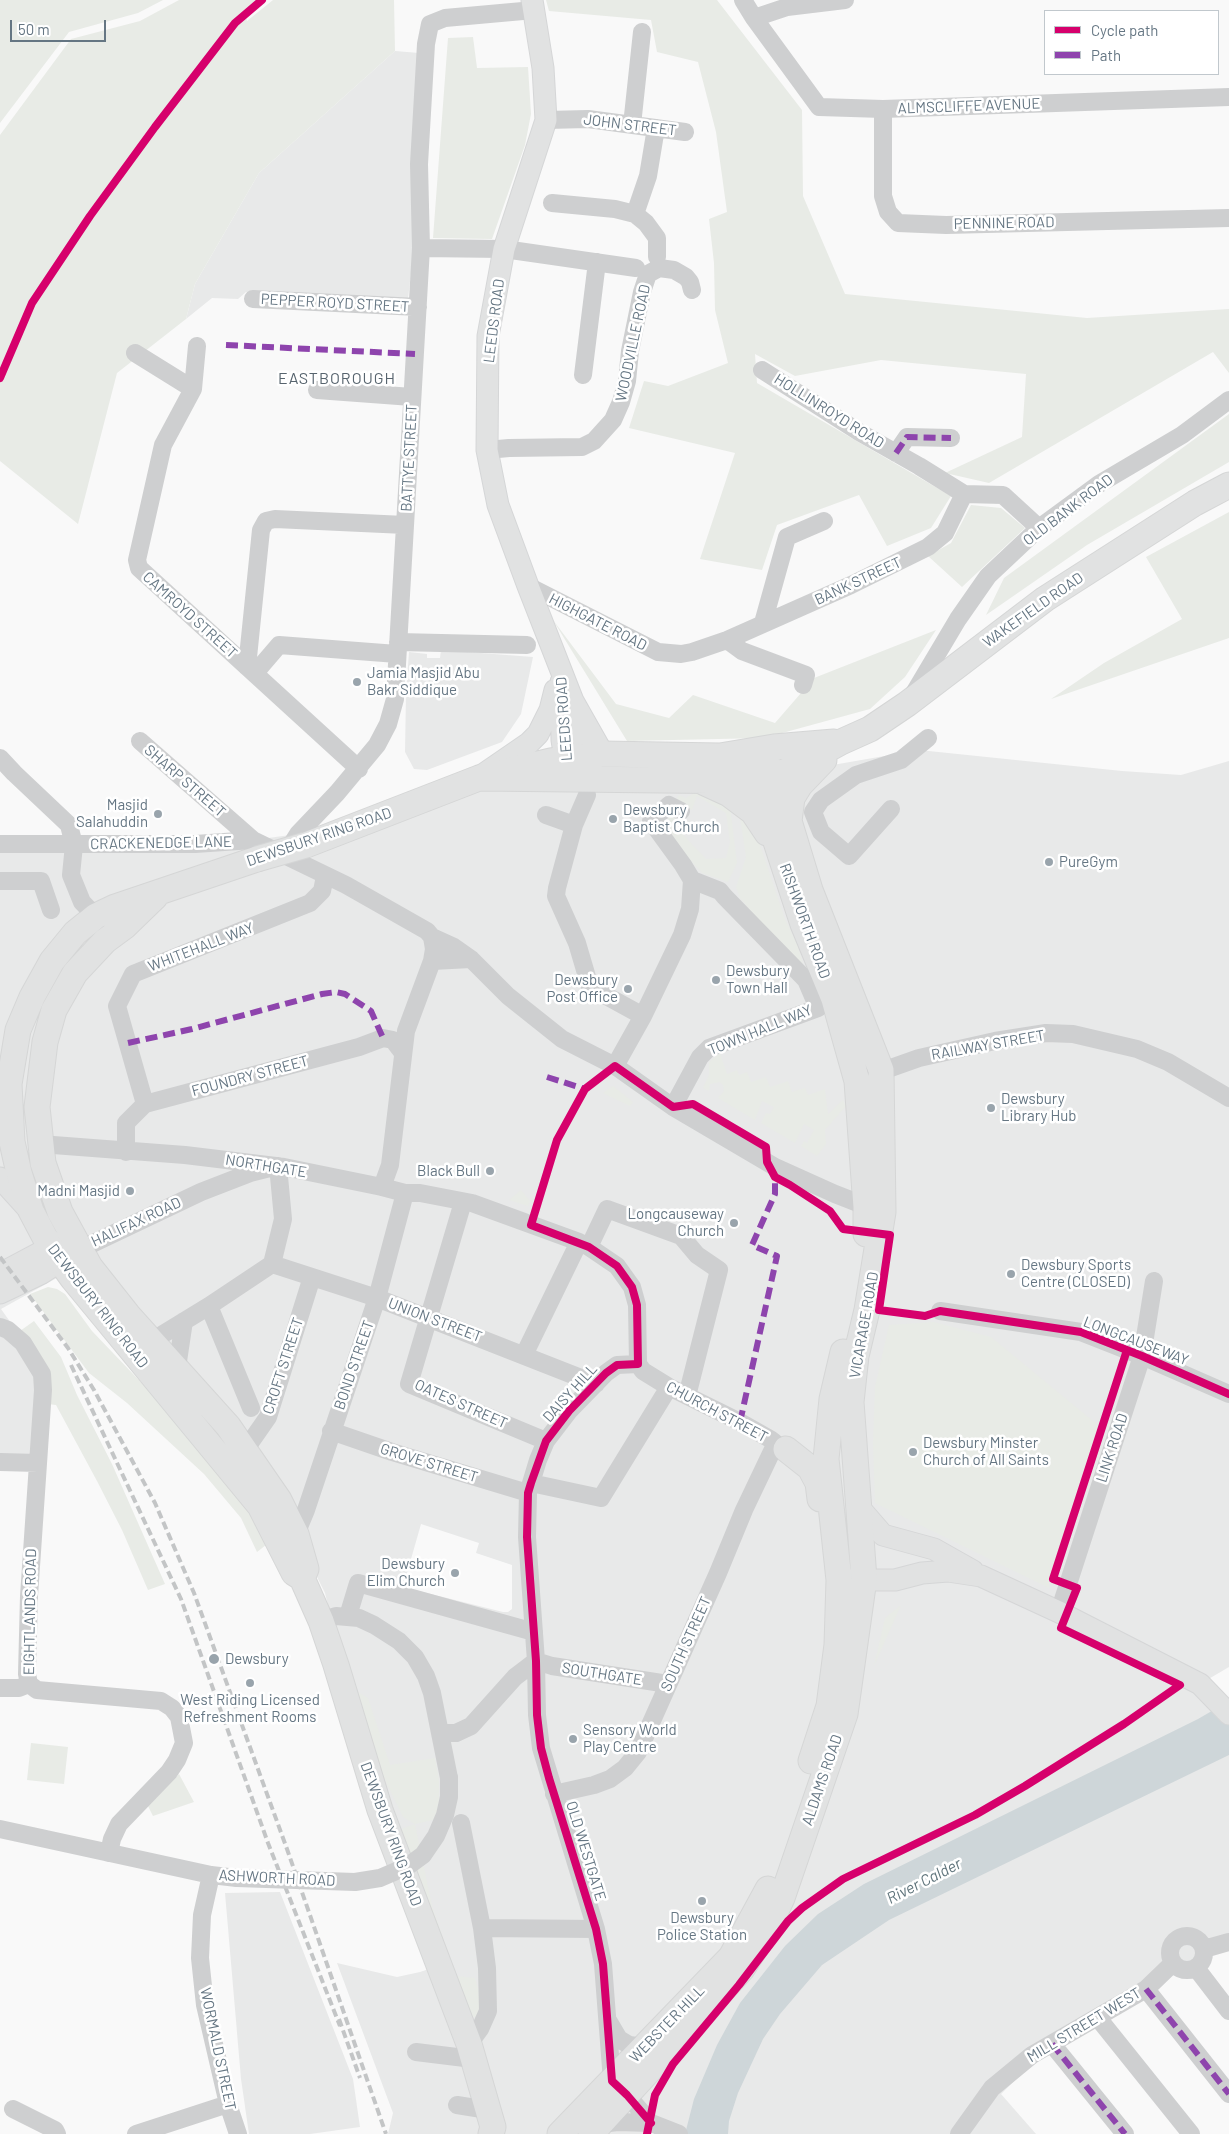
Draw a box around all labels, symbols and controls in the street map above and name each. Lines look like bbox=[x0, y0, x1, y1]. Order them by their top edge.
scale bar bbox=[12, 10, 109, 42]
legend bbox=[1044, 10, 1219, 75]
text: 50 m bbox=[18, 20, 50, 38]
text: Cycle path bbox=[1091, 21, 1158, 39]
text: Path bbox=[1091, 46, 1121, 64]
street label: ALMSCLIFFE AVENUE bbox=[897, 95, 1041, 117]
street label: JOHN STREET bbox=[582, 110, 678, 140]
street label: PENNINE ROAD bbox=[953, 213, 1055, 233]
street label: LEEDS ROAD bbox=[480, 278, 508, 364]
street label: WOODVILLE ROAD bbox=[612, 283, 654, 403]
street label: PEPPER ROYD STREET bbox=[260, 290, 410, 316]
district label: EASTBOROUGH bbox=[277, 369, 397, 389]
street label: HOLLINROYD ROAD bbox=[771, 370, 887, 452]
street label: BATTYE STREET bbox=[397, 404, 421, 512]
street label: OLD BANK ROAD bbox=[1020, 470, 1116, 550]
street label: BANK STREET bbox=[812, 553, 904, 609]
street label: CAMROYD STREET bbox=[139, 568, 241, 662]
street label: WAKEFIELD ROAD bbox=[979, 569, 1087, 651]
street label: HIGHGATE ROAD bbox=[546, 590, 650, 654]
place label: Jamia Masjid Abu Bakr Siddique bbox=[367, 664, 480, 699]
marker: Jamia Masjid Abu Bakr Siddique bbox=[351, 676, 363, 688]
street label: LEEDS ROAD bbox=[552, 676, 576, 762]
street label: SHARP STREET bbox=[141, 741, 229, 821]
place label: Masjid Salahuddin bbox=[76, 796, 148, 831]
place label: Dewsbury Baptist Church bbox=[623, 801, 720, 836]
street label: DEWSBURY RING ROAD bbox=[244, 804, 394, 870]
marker: Masjid Salahuddin bbox=[152, 808, 164, 820]
marker: Dewsbury Baptist Church bbox=[607, 813, 619, 825]
street label: CRACKENEDGE LANE bbox=[90, 833, 232, 853]
place label: PureGym bbox=[1059, 853, 1118, 871]
marker: PureGym bbox=[1043, 856, 1055, 868]
street label: RISHWORTH ROAD bbox=[776, 861, 834, 981]
street label: WHITEHALL WAY bbox=[146, 919, 256, 975]
place label: Dewsbury Town Hall bbox=[726, 962, 790, 997]
place label: Dewsbury Post Office bbox=[546, 971, 618, 1006]
marker: Dewsbury Town Hall bbox=[710, 974, 722, 986]
marker: Dewsbury Post Office bbox=[622, 983, 634, 995]
street label: TOWN HALL WAY bbox=[705, 1001, 815, 1059]
street label: RAILWAY STREET bbox=[930, 1026, 1046, 1064]
street label: FOUNDRY STREET bbox=[190, 1052, 310, 1100]
place label: Dewsbury Library Hub bbox=[1001, 1090, 1076, 1125]
marker: Dewsbury Library Hub bbox=[985, 1102, 997, 1114]
street label: NORTHGATE bbox=[224, 1151, 308, 1181]
place label: Black Bull bbox=[417, 1162, 480, 1180]
marker: Black Bull bbox=[484, 1165, 496, 1177]
place label: Madni Masjid bbox=[37, 1182, 120, 1200]
marker: Madni Masjid bbox=[124, 1185, 136, 1197]
street label: HALIFAX ROAD bbox=[88, 1193, 184, 1251]
place label: Longcauseway Church bbox=[628, 1205, 724, 1240]
marker: Longcauseway Church bbox=[728, 1217, 740, 1229]
street label: DEWSBURY RING ROAD bbox=[44, 1240, 152, 1372]
place label: Dewsbury Sports Centre (CLOSED) bbox=[1021, 1256, 1131, 1291]
marker: Dewsbury Sports Centre (CLOSED) bbox=[1005, 1268, 1017, 1280]
street label: VICARAGE ROAD bbox=[846, 1270, 882, 1380]
street label: UNION STREET bbox=[386, 1294, 484, 1346]
street label: LONGCAUSEWAY bbox=[1081, 1313, 1191, 1369]
street label: CROFT STREET bbox=[259, 1315, 307, 1417]
street label: BOND STREET bbox=[330, 1318, 378, 1412]
street label: DAISY HILL bbox=[539, 1360, 601, 1426]
street label: OATES STREET bbox=[412, 1376, 510, 1432]
street label: CHURCH STREET bbox=[663, 1378, 771, 1446]
street label: LINK ROAD bbox=[1092, 1411, 1132, 1485]
place label: Dewsbury Minster Church of All Saints bbox=[923, 1434, 1049, 1469]
street label: GROVE STREET bbox=[378, 1440, 480, 1486]
marker: Dewsbury Minster Church of All Saints bbox=[907, 1446, 919, 1458]
street label: EIGHTLANDS ROAD bbox=[20, 1549, 40, 1675]
place label: Dewsbury Elim Church bbox=[367, 1555, 445, 1590]
marker: Dewsbury Elim Church bbox=[449, 1567, 461, 1579]
street label: SOUTH STREET bbox=[657, 1594, 715, 1694]
place label: Dewsbury bbox=[225, 1650, 289, 1668]
marker: Dewsbury bbox=[207, 1652, 221, 1666]
street label: SOUTHGATE bbox=[561, 1659, 643, 1689]
marker: West Riding Licensed Refreshment Rooms bbox=[244, 1677, 256, 1689]
place label: West Riding Licensed Refreshment Rooms bbox=[180, 1691, 320, 1726]
place label: Sensory World Play Centre bbox=[583, 1721, 677, 1756]
street label: ALDAMS ROAD bbox=[798, 1732, 846, 1828]
marker: Sensory World Play Centre bbox=[567, 1733, 579, 1745]
street label: DEWSBURY RING ROAD bbox=[357, 1759, 425, 1909]
street label: OLD WESTGATE bbox=[562, 1799, 610, 1903]
water label: River Calder bbox=[883, 1854, 965, 1908]
street label: ASHWORTH ROAD bbox=[218, 1866, 336, 1890]
marker: Dewsbury Police Station bbox=[696, 1895, 708, 1907]
place label: Dewsbury Police Station bbox=[657, 1909, 747, 1944]
street label: WEBSTER HILL bbox=[626, 1982, 708, 2066]
street label: MILL STREET WEST bbox=[1024, 1984, 1144, 2066]
street label: WORMALD STREET bbox=[196, 1986, 240, 2112]

